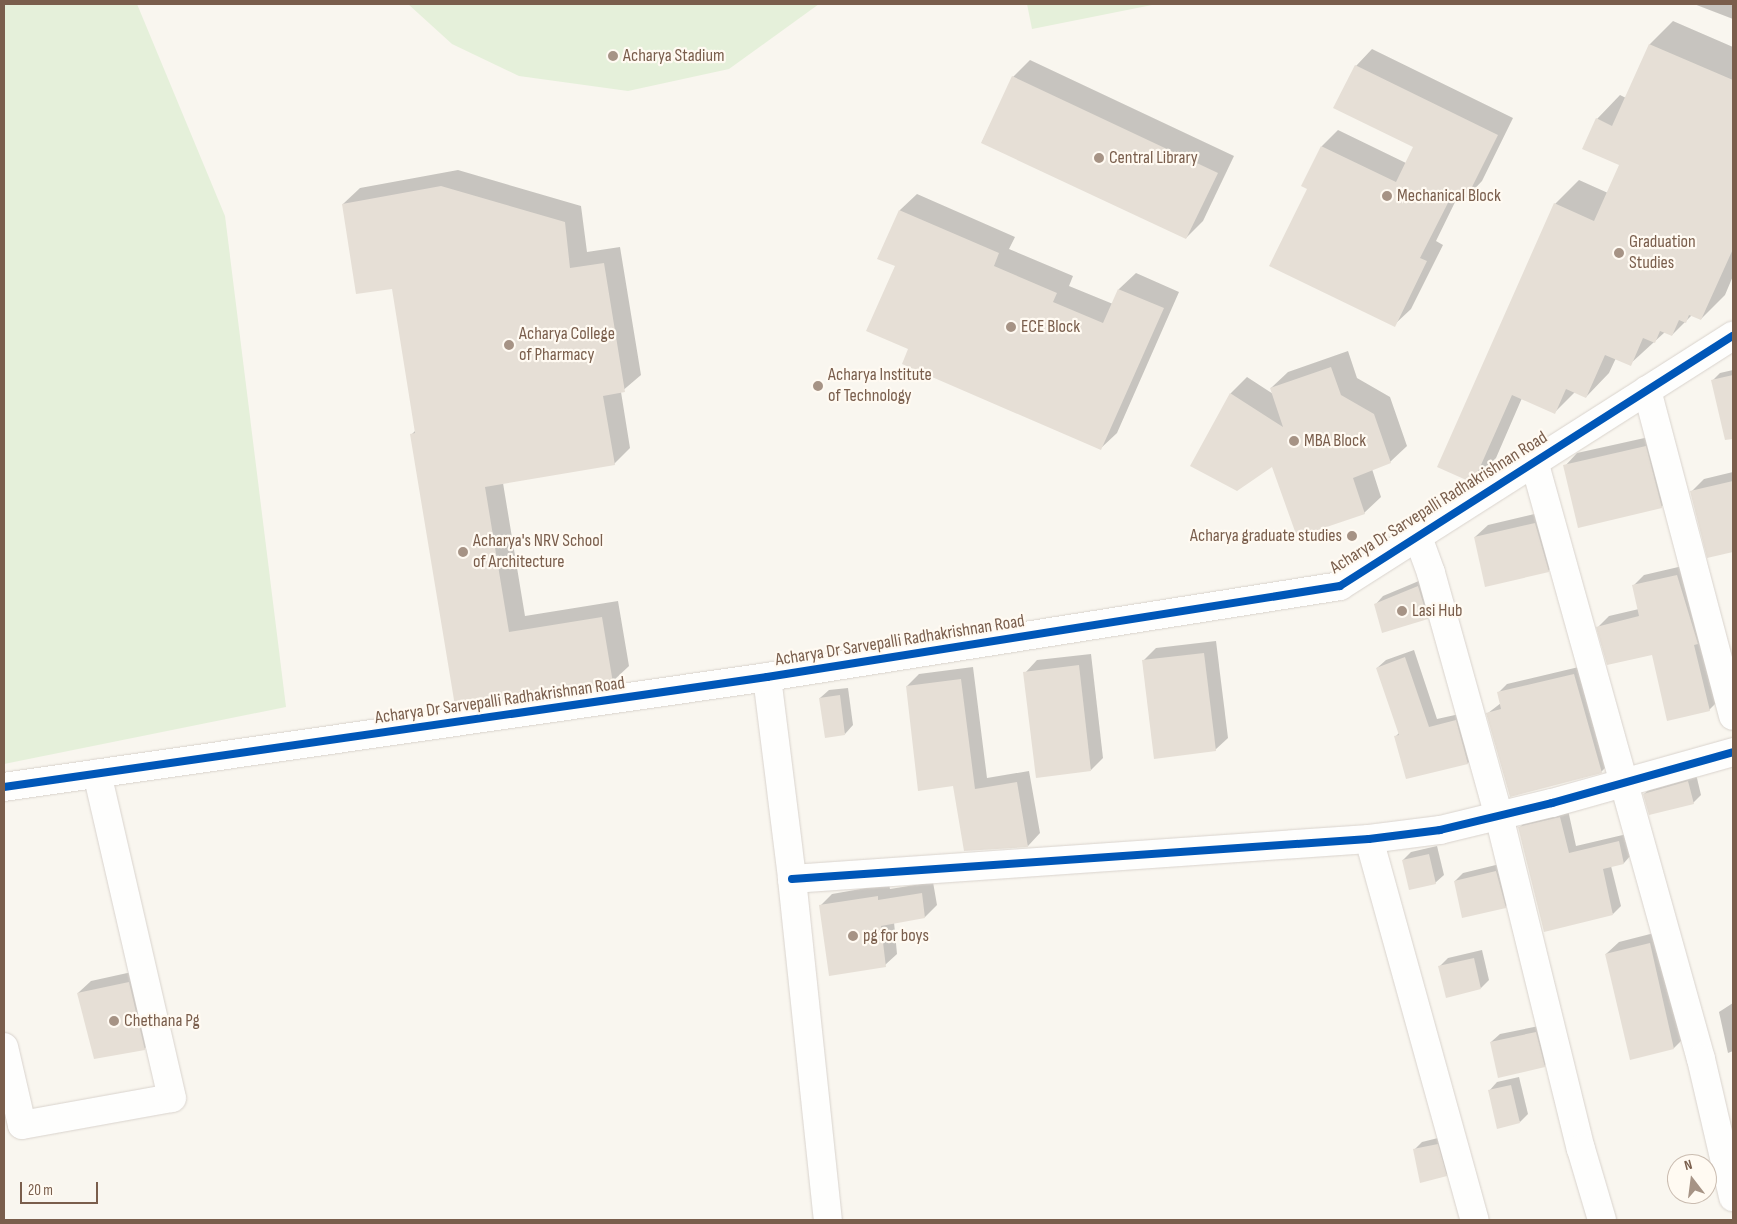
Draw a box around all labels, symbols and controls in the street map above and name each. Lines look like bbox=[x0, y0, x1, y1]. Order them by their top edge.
place label: Acharya Stadium bbox=[623, 45, 725, 67]
marker: Acharya Stadium bbox=[607, 50, 619, 62]
place label: Central Library bbox=[1109, 147, 1198, 169]
marker: Central Library bbox=[1093, 152, 1105, 164]
place label: Mechanical Block bbox=[1397, 185, 1501, 207]
marker: Mechanical Block bbox=[1381, 190, 1393, 202]
place label: Graduation Studies bbox=[1629, 232, 1696, 274]
marker: Graduation Studies bbox=[1613, 247, 1625, 259]
place label: ECE Block bbox=[1021, 316, 1080, 338]
marker: ECE Block bbox=[1005, 321, 1017, 333]
place label: Acharya College of Pharmacy bbox=[519, 324, 615, 366]
marker: Acharya College of Pharmacy bbox=[503, 339, 515, 351]
place label: Acharya Institute of Technology bbox=[828, 365, 932, 408]
marker: Acharya Institute of Technology bbox=[812, 380, 824, 392]
street label: Acharya Dr Sarvepalli Radhakrishnan Road bbox=[1326, 427, 1552, 579]
place label: MBA Block bbox=[1304, 430, 1366, 452]
marker: MBA Block bbox=[1288, 435, 1300, 447]
place label: Acharya graduate studies bbox=[1190, 525, 1342, 547]
marker: Acharya graduate studies bbox=[1346, 530, 1358, 542]
place label: Acharya's NRV School of Architecture bbox=[473, 531, 603, 574]
marker: Acharya's NRV School of Architecture bbox=[457, 546, 469, 558]
place label: Lasi Hub bbox=[1412, 600, 1462, 622]
marker: Lasi Hub bbox=[1396, 605, 1408, 617]
street label: Acharya Dr Sarvepalli Radhakrishnan Road bbox=[774, 611, 1026, 671]
street label: Acharya Dr Sarvepalli Radhakrishnan Road bbox=[374, 673, 626, 729]
place label: pg for boys bbox=[863, 925, 929, 947]
marker: pg for boys bbox=[847, 930, 859, 942]
place label: Chethana Pg bbox=[124, 1010, 200, 1032]
marker: Chethana Pg bbox=[108, 1015, 120, 1027]
north arrow bbox=[1667, 1154, 1717, 1204]
text: N bbox=[1682, 1156, 1694, 1174]
scale bar bbox=[22, 1172, 100, 1204]
text: 20 m bbox=[28, 1181, 53, 1200]

